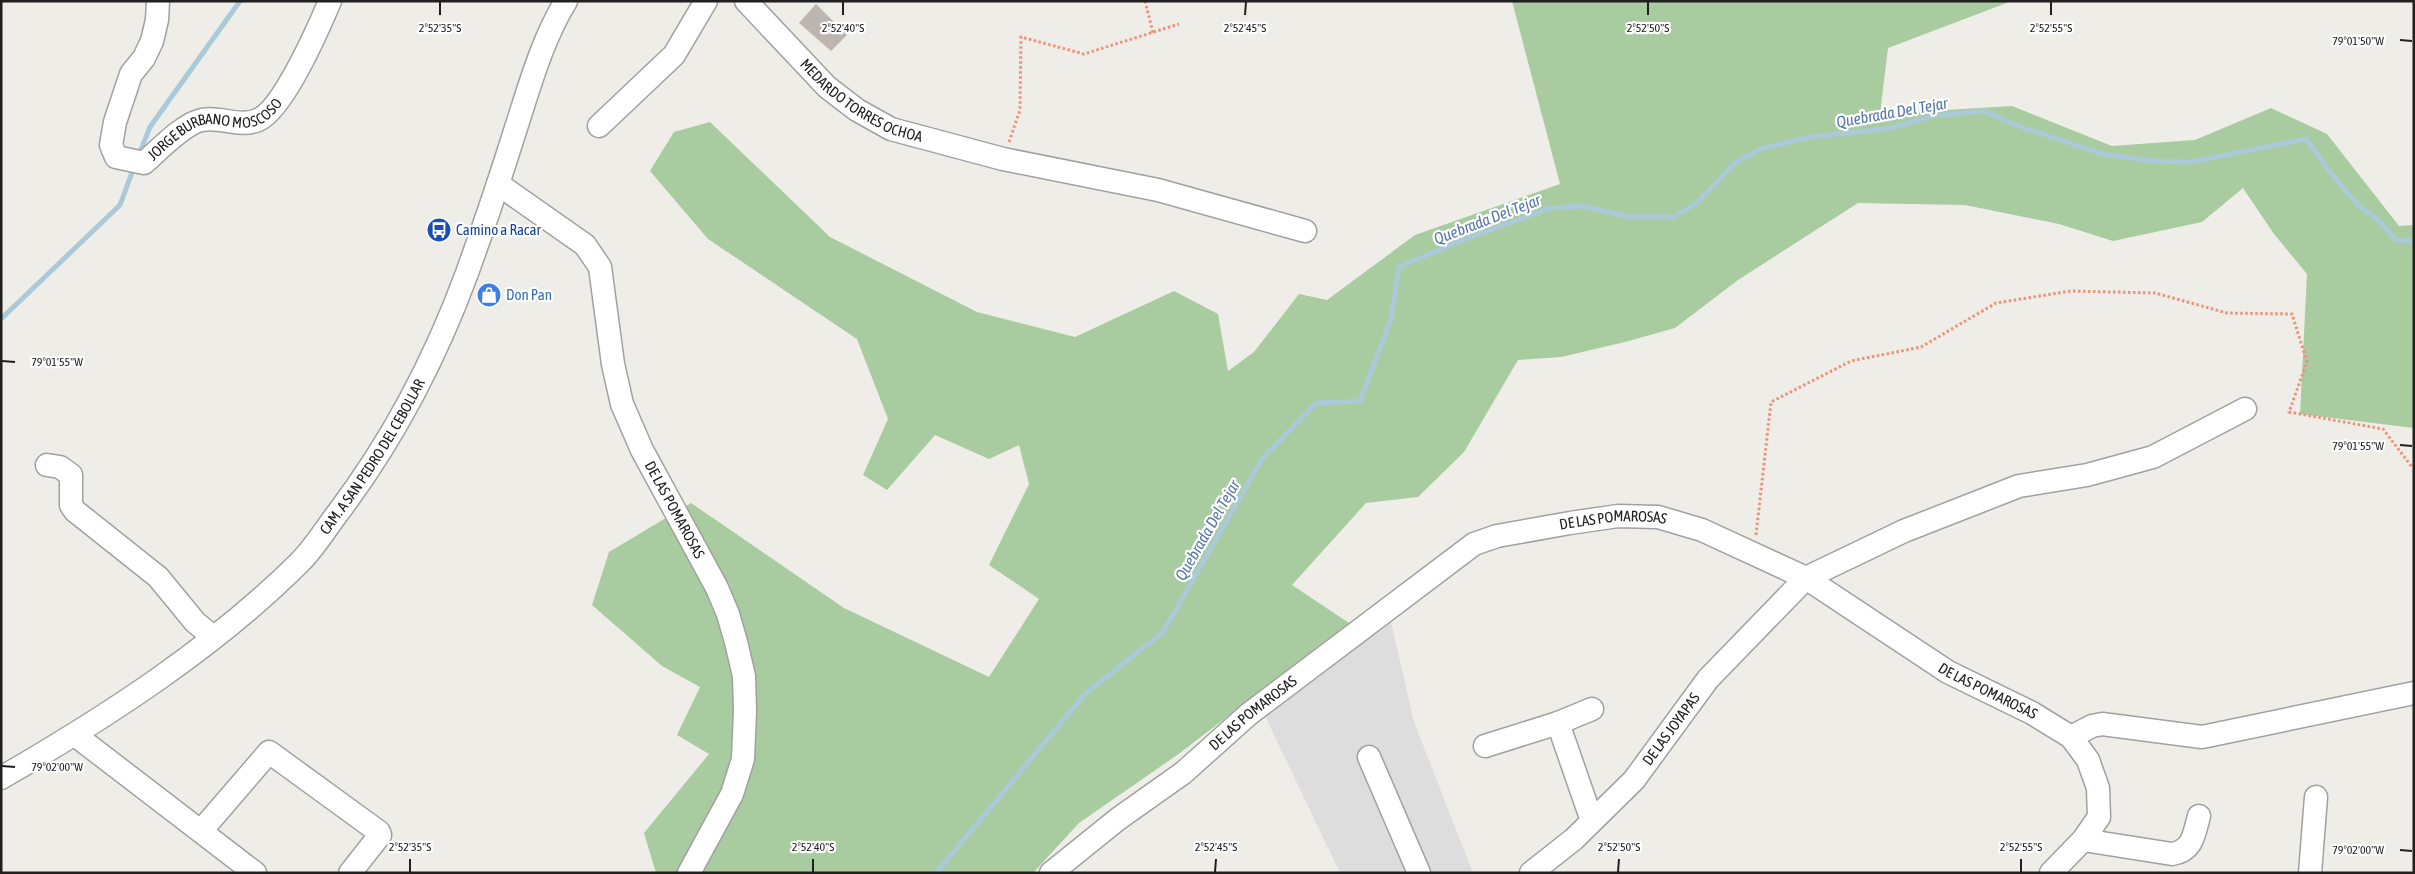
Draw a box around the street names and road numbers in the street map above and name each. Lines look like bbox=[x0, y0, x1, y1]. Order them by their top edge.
street label: MEDARDO TORRES OCHOA bbox=[797, 55, 925, 145]
street label: JORGE BURBANO MOSCOSO bbox=[144, 94, 285, 163]
street label: CAM. A SAN PEDRO DEL CEBOLLAR bbox=[316, 375, 428, 538]
street label: DE LAS POMAROSAS bbox=[642, 458, 708, 561]
street label: DE LAS POMAROSAS bbox=[1558, 507, 1669, 533]
street label: DE LAS POMAROSAS bbox=[1935, 659, 2041, 722]
street label: DE LAS POMAROSAS bbox=[1206, 672, 1300, 753]
street label: DE LAS JOYAPAS bbox=[1639, 689, 1703, 768]

